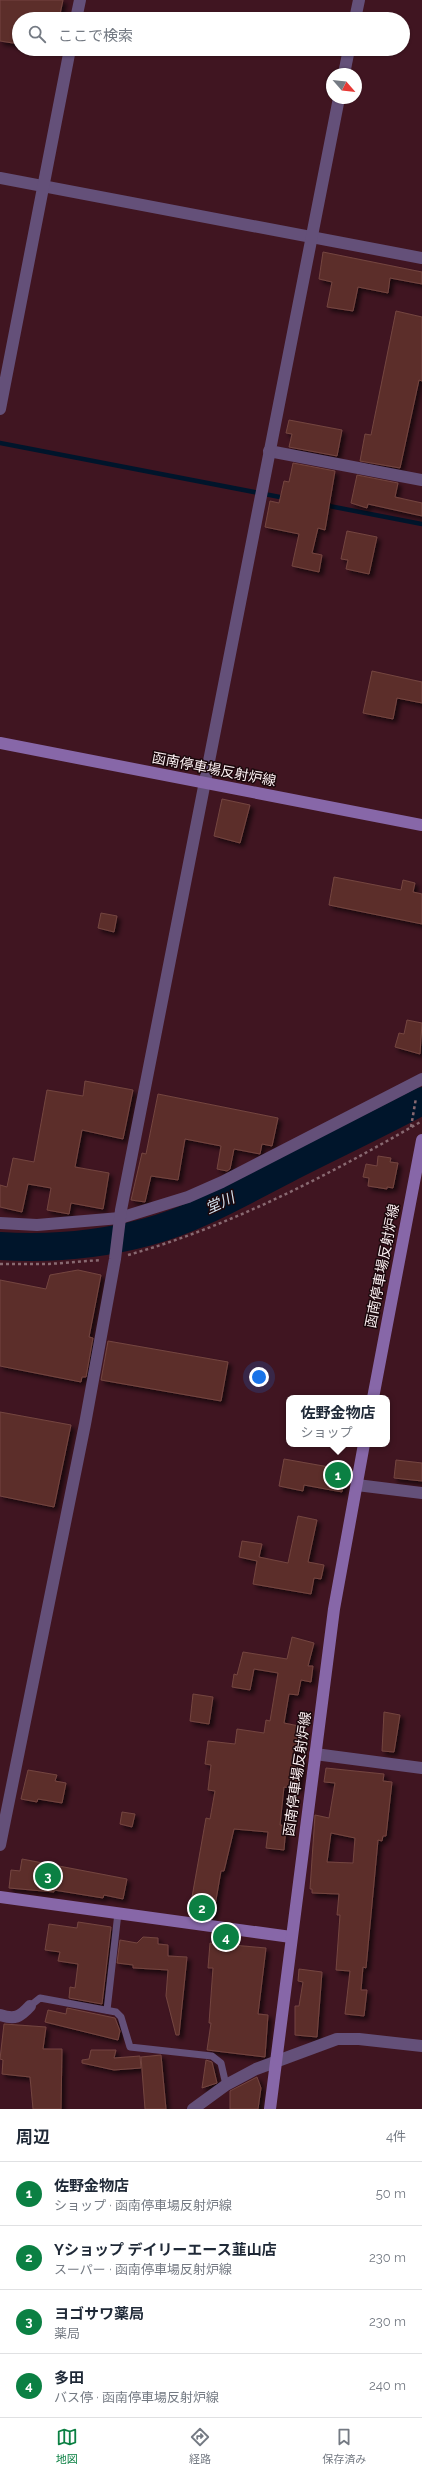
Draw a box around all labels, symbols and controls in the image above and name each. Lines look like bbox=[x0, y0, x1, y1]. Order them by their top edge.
search box bbox=[12, 12, 410, 56]
icon: search bbox=[26, 23, 48, 45]
text: ここで検索 bbox=[58, 27, 133, 45]
north arrow bbox=[326, 68, 362, 104]
street label: 函南停車場反射炉線 bbox=[151, 749, 277, 789]
water label: 堂川 bbox=[203, 1188, 239, 1217]
street label: 函南停車場反射炉線 bbox=[362, 1203, 402, 1329]
your location bbox=[249, 1367, 269, 1387]
popup bbox=[286, 1395, 390, 1447]
text: 佐野金物店 bbox=[300, 1404, 376, 1422]
text: ショップ bbox=[300, 1425, 353, 1440]
pin: 1 bbox=[325, 1460, 351, 1490]
street label: 函南停車場反射炉線 bbox=[280, 1710, 314, 1838]
pin: 3 bbox=[35, 1861, 61, 1891]
pin: 2 bbox=[189, 1893, 215, 1923]
pin: 4 bbox=[213, 1922, 239, 1952]
text: 周辺 bbox=[16, 2127, 50, 2147]
text: 4件 bbox=[386, 2129, 406, 2144]
text: 佐野金物店 bbox=[54, 2177, 129, 2195]
text: 1 bbox=[26, 2186, 32, 2201]
text: 50 m bbox=[376, 2186, 406, 2201]
text: ショップ · 函南停車場反射炉線 bbox=[54, 2198, 232, 2213]
text: Yショップ デイリーエース韮山店 bbox=[54, 2241, 277, 2259]
text: 2 bbox=[25, 2250, 33, 2265]
text: 230 m bbox=[369, 2250, 406, 2265]
text: スーパー · 函南停車場反射炉線 bbox=[54, 2262, 232, 2277]
text: ヨゴサワ薬局 bbox=[54, 2305, 144, 2323]
text: 3 bbox=[25, 2314, 33, 2329]
text: 230 m bbox=[369, 2314, 406, 2329]
text: 薬局 bbox=[54, 2326, 80, 2341]
text: 多田 bbox=[54, 2369, 84, 2387]
text: 4 bbox=[25, 2378, 33, 2393]
text: 240 m bbox=[369, 2378, 406, 2393]
text: バス停 · 函南停車場反射炉線 bbox=[54, 2390, 219, 2405]
tab: 地図 bbox=[56, 2426, 78, 2466]
tab: 経路 bbox=[189, 2426, 211, 2466]
tab: 保存済み bbox=[322, 2426, 366, 2466]

